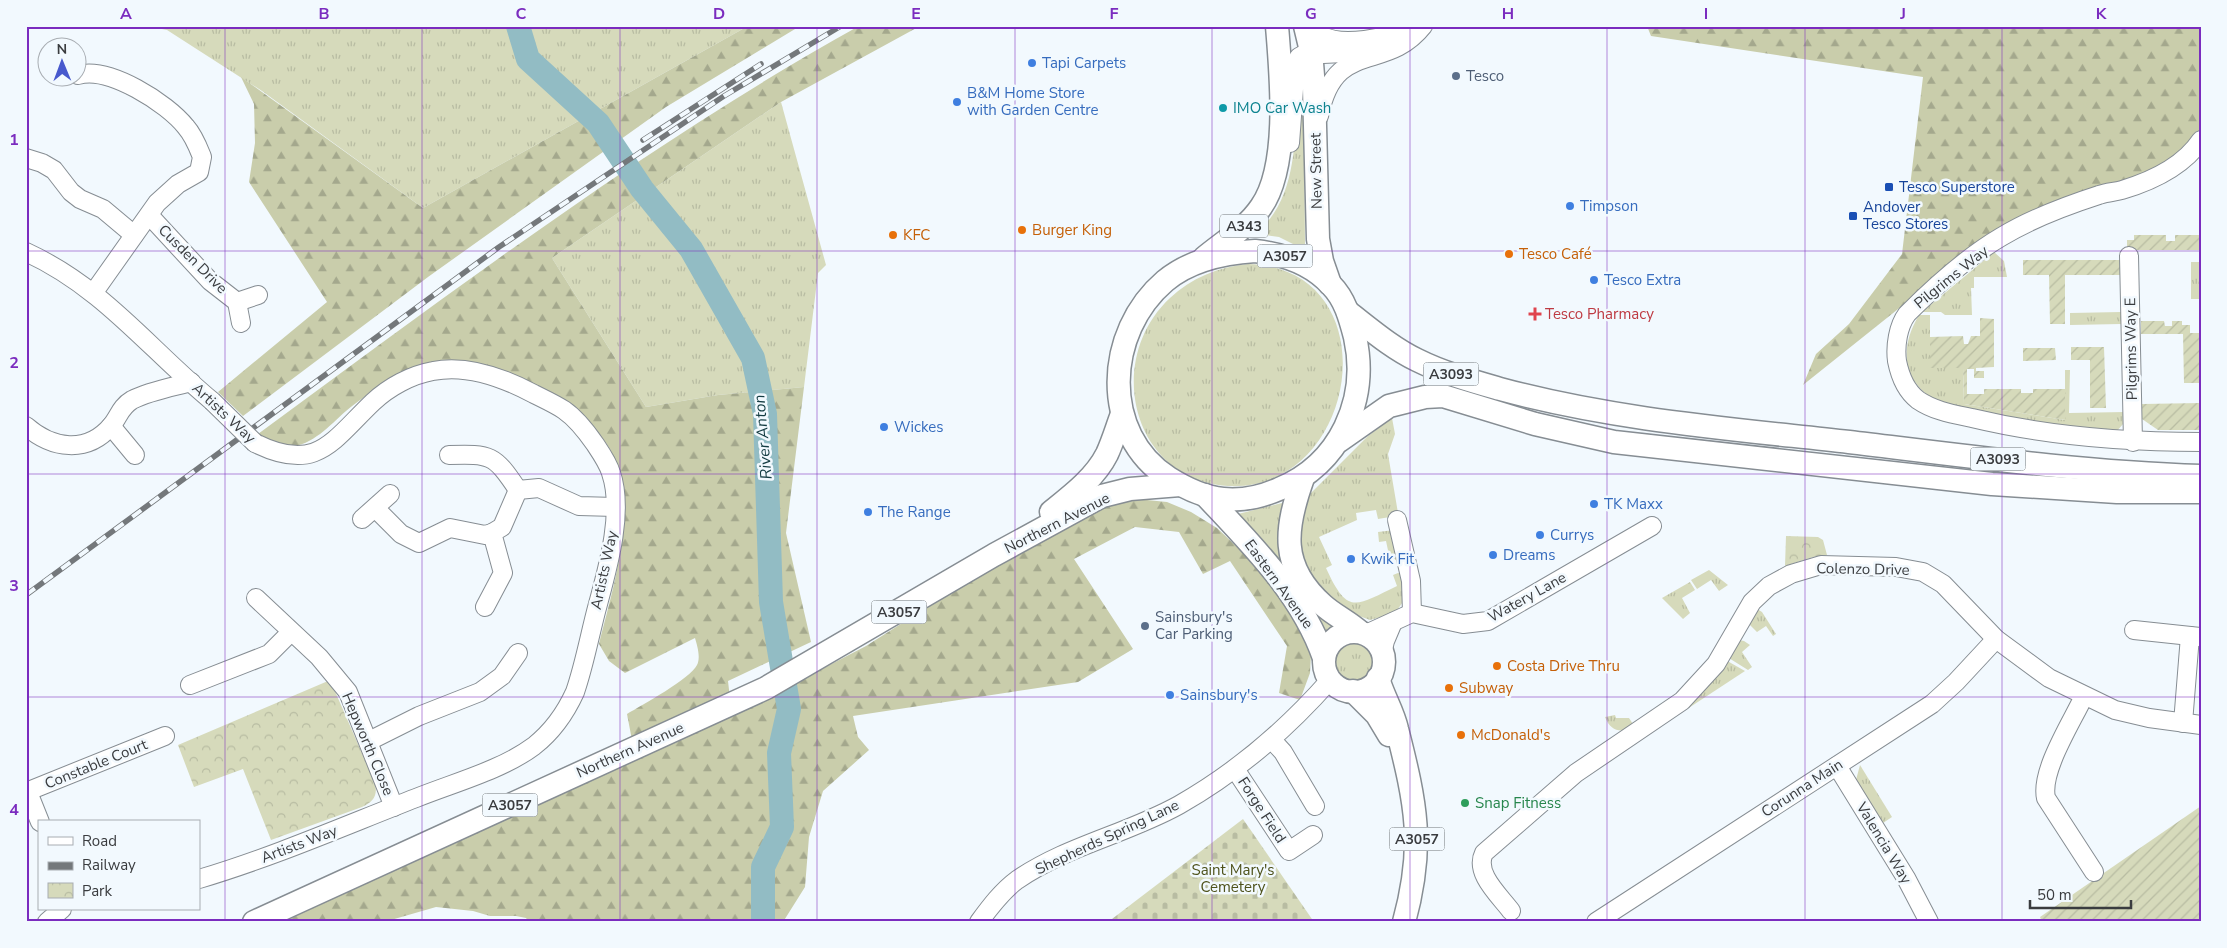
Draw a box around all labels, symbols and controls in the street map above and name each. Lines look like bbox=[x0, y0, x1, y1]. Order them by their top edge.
text: A bbox=[120, 3, 132, 25]
text: B bbox=[318, 3, 330, 25]
text: C bbox=[516, 3, 527, 25]
text: D bbox=[713, 3, 725, 25]
text: E bbox=[911, 3, 921, 25]
text: F bbox=[1110, 3, 1119, 25]
text: G bbox=[1305, 3, 1317, 25]
text: H bbox=[1502, 3, 1514, 25]
text: I bbox=[1704, 3, 1708, 25]
text: J bbox=[1899, 3, 1906, 25]
text: K bbox=[2096, 3, 2108, 25]
north arrow bbox=[38, 38, 88, 88]
text: N bbox=[56, 40, 67, 59]
place label: Tapi Carpets bbox=[1042, 53, 1126, 73]
marker: Tapi Carpets bbox=[1026, 57, 1038, 69]
place label: Tesco bbox=[1466, 66, 1504, 86]
marker: Tesco bbox=[1450, 70, 1462, 82]
place label: B&M Home Store with Garden Centre bbox=[967, 83, 1099, 120]
marker: B&M Home Store with Garden Centre bbox=[951, 96, 963, 108]
place label: IMO Car Wash bbox=[1233, 98, 1331, 118]
marker: IMO Car Wash bbox=[1217, 102, 1229, 114]
text: 1 bbox=[9, 129, 19, 151]
street label: New Street bbox=[1305, 132, 1327, 209]
place label: Tesco Superstore bbox=[1899, 177, 2015, 197]
marker: Tesco Superstore bbox=[1883, 181, 1895, 193]
place label: Timpson bbox=[1580, 196, 1638, 216]
place label: Andover Tesco Stores bbox=[1863, 197, 1948, 234]
marker: Timpson bbox=[1564, 200, 1576, 212]
marker: Andover Tesco Stores bbox=[1847, 210, 1859, 222]
road number: A343 bbox=[1220, 215, 1268, 238]
street label: Cusden Drive bbox=[154, 220, 232, 298]
place label: Burger King bbox=[1032, 220, 1112, 240]
marker: Burger King bbox=[1016, 224, 1028, 236]
place label: KFC bbox=[903, 225, 930, 245]
marker: KFC bbox=[887, 229, 899, 241]
street label: Pilgrims Way bbox=[1910, 241, 1993, 313]
place label: Tesco Café bbox=[1519, 244, 1592, 264]
road number: A3057 bbox=[1258, 245, 1312, 268]
marker: Tesco Café bbox=[1503, 248, 1515, 260]
place label: Tesco Extra bbox=[1604, 270, 1681, 290]
marker: Tesco Extra bbox=[1588, 274, 1600, 286]
street label: Pilgrims Way E bbox=[2120, 297, 2142, 401]
place label: Tesco Pharmacy bbox=[1545, 304, 1654, 324]
marker: Tesco Pharmacy bbox=[1529, 308, 1541, 320]
text: 2 bbox=[9, 352, 19, 374]
road number: A3093 bbox=[1424, 362, 1478, 386]
street label: Artists Way bbox=[188, 378, 260, 448]
water label: River Anton bbox=[748, 394, 778, 480]
place label: Wickes bbox=[894, 417, 943, 437]
marker: Wickes bbox=[878, 421, 890, 433]
road number: A3093 bbox=[1970, 448, 2026, 470]
street label: Northern Avenue bbox=[1001, 488, 1113, 558]
place label: TK Maxx bbox=[1604, 494, 1663, 514]
marker: TK Maxx bbox=[1588, 498, 1600, 510]
place label: The Range bbox=[878, 502, 951, 522]
marker: The Range bbox=[862, 506, 874, 518]
place label: Currys bbox=[1550, 525, 1594, 545]
street label: Artists Way bbox=[586, 528, 622, 611]
marker: Currys bbox=[1534, 529, 1546, 541]
street label: Eastern Avenue bbox=[1240, 535, 1318, 633]
place label: Dreams bbox=[1503, 545, 1555, 565]
place label: Kwik Fit bbox=[1361, 549, 1415, 569]
marker: Dreams bbox=[1487, 549, 1499, 561]
marker: Kwik Fit bbox=[1345, 553, 1357, 565]
street label: Colenzo Drive bbox=[1816, 558, 1910, 580]
street label: Watery Lane bbox=[1484, 567, 1570, 627]
text: 3 bbox=[9, 575, 19, 597]
road number: A3057 bbox=[872, 600, 926, 624]
place label: Sainsbury's Car Parking bbox=[1155, 607, 1233, 644]
marker: Sainsbury's Car Parking bbox=[1139, 620, 1151, 632]
place label: Costa Drive Thru bbox=[1507, 656, 1620, 676]
marker: Costa Drive Thru bbox=[1491, 660, 1503, 672]
place label: Subway bbox=[1459, 678, 1514, 698]
marker: Subway bbox=[1443, 682, 1455, 694]
place label: Sainsbury's bbox=[1180, 685, 1258, 705]
street label: Hepworth Close bbox=[337, 689, 399, 799]
marker: Sainsbury's bbox=[1164, 689, 1176, 701]
street label: Northern Avenue bbox=[573, 717, 687, 783]
place label: McDonald's bbox=[1471, 725, 1550, 745]
marker: McDonald's bbox=[1455, 729, 1467, 741]
street label: Constable Court bbox=[42, 734, 151, 794]
street label: Corunna Main bbox=[1757, 754, 1847, 822]
street label: Forge Field bbox=[1233, 773, 1291, 847]
place label: Snap Fitness bbox=[1475, 793, 1561, 813]
road number: A3057 bbox=[482, 794, 538, 816]
street label: Shepherds Spring Lane bbox=[1032, 795, 1182, 879]
marker: Snap Fitness bbox=[1459, 797, 1471, 809]
street label: Valencia Way bbox=[1851, 798, 1916, 888]
text: 4 bbox=[9, 799, 19, 821]
legend bbox=[38, 820, 200, 910]
street label: Artists Way bbox=[258, 820, 340, 868]
road number: A3057 bbox=[1390, 828, 1444, 851]
text: Road bbox=[82, 831, 117, 851]
text: Railway bbox=[82, 855, 136, 875]
park label: Saint Mary's Cemetery bbox=[1191, 860, 1275, 897]
scale bar bbox=[2030, 878, 2131, 910]
text: Park bbox=[82, 881, 112, 901]
text: 50 m bbox=[2037, 885, 2072, 905]

